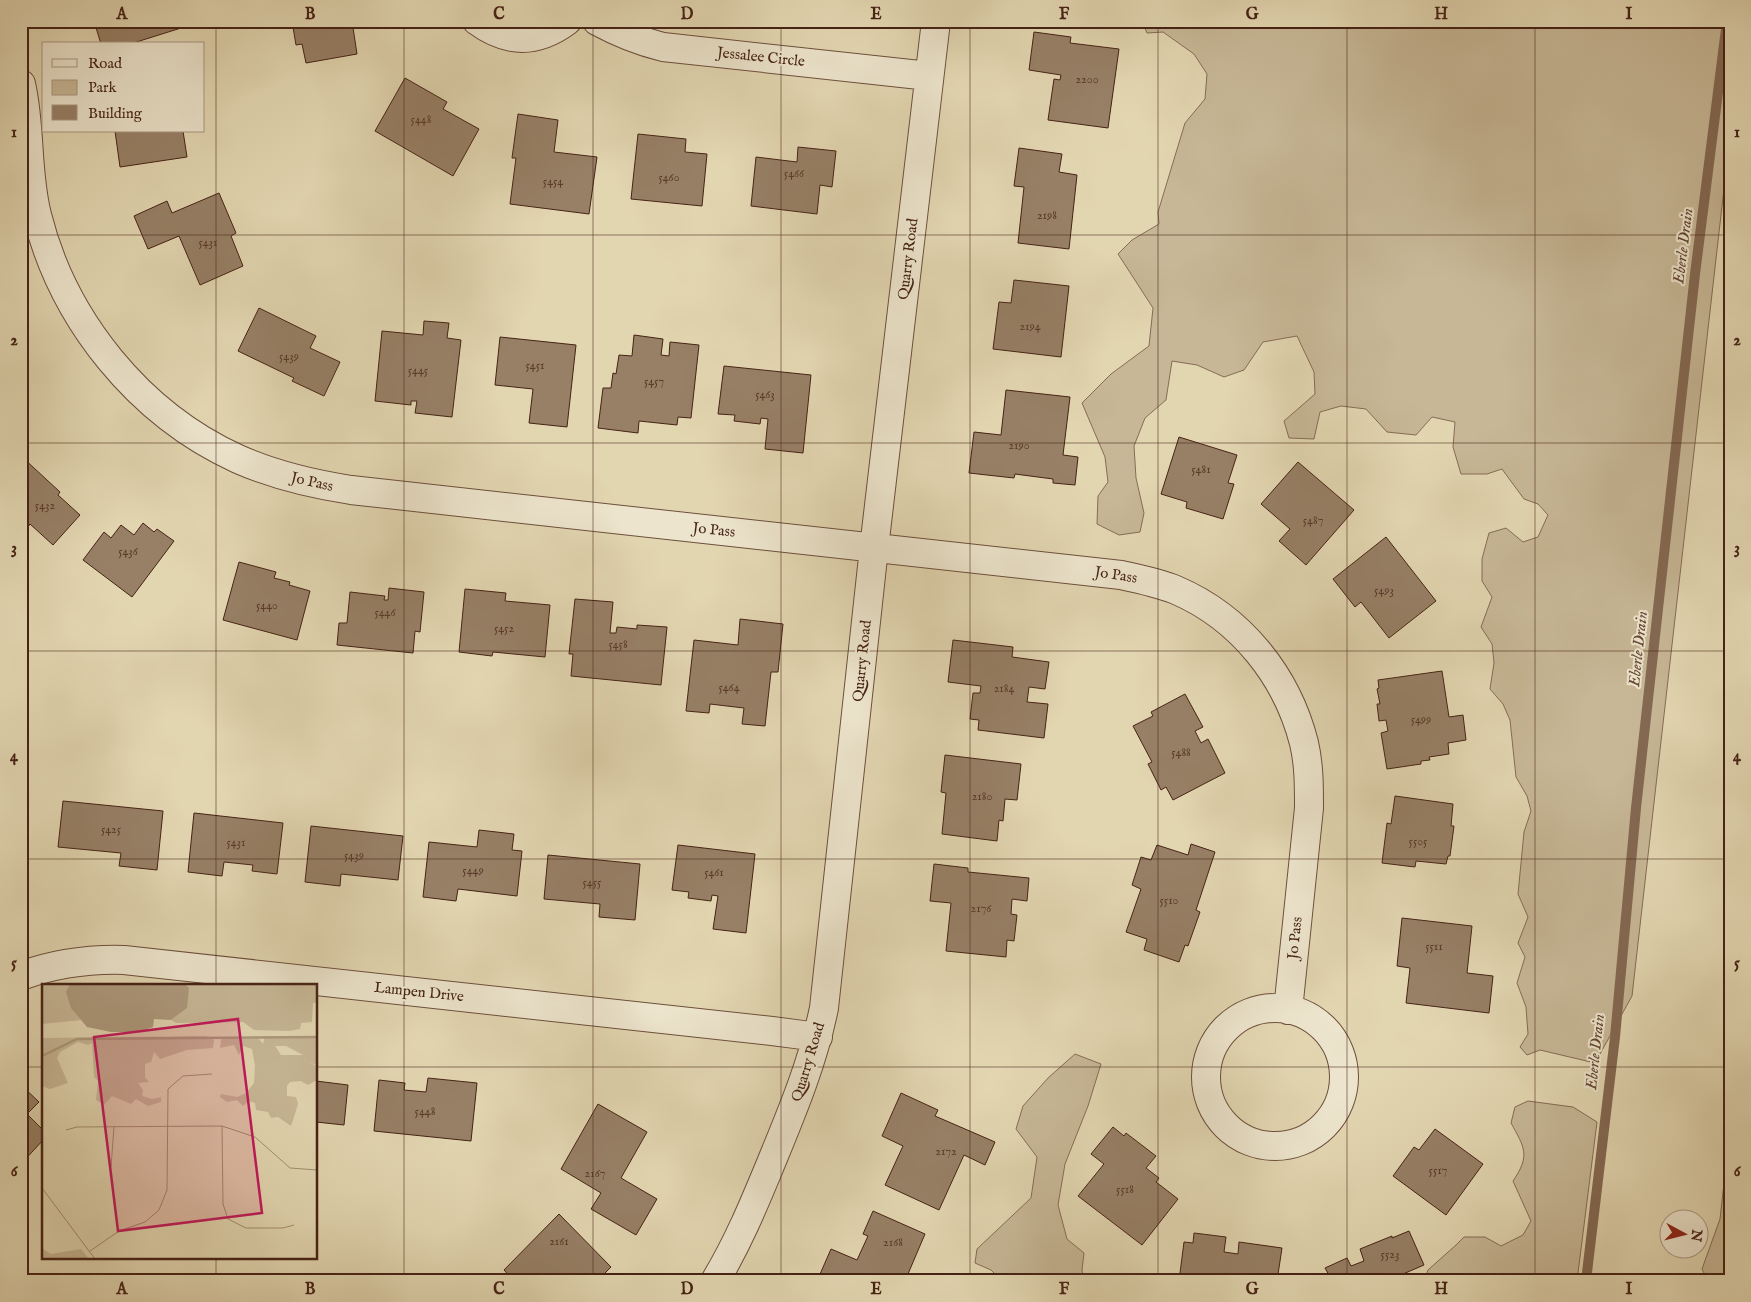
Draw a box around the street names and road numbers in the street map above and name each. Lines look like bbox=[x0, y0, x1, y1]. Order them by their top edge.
street label: Jessalee Circle bbox=[714, 43, 806, 71]
street label: Quarry Road bbox=[894, 216, 923, 301]
street label: Jo Pass bbox=[287, 467, 335, 496]
street label: Jo Pass bbox=[690, 518, 736, 542]
street label: Jo Pass bbox=[1091, 562, 1139, 588]
street label: Quarry Road bbox=[848, 618, 876, 703]
street label: Jo Pass bbox=[1283, 916, 1307, 962]
street label: Lampen Drive bbox=[373, 978, 465, 1006]
street label: Quarry Road bbox=[787, 1019, 829, 1104]

